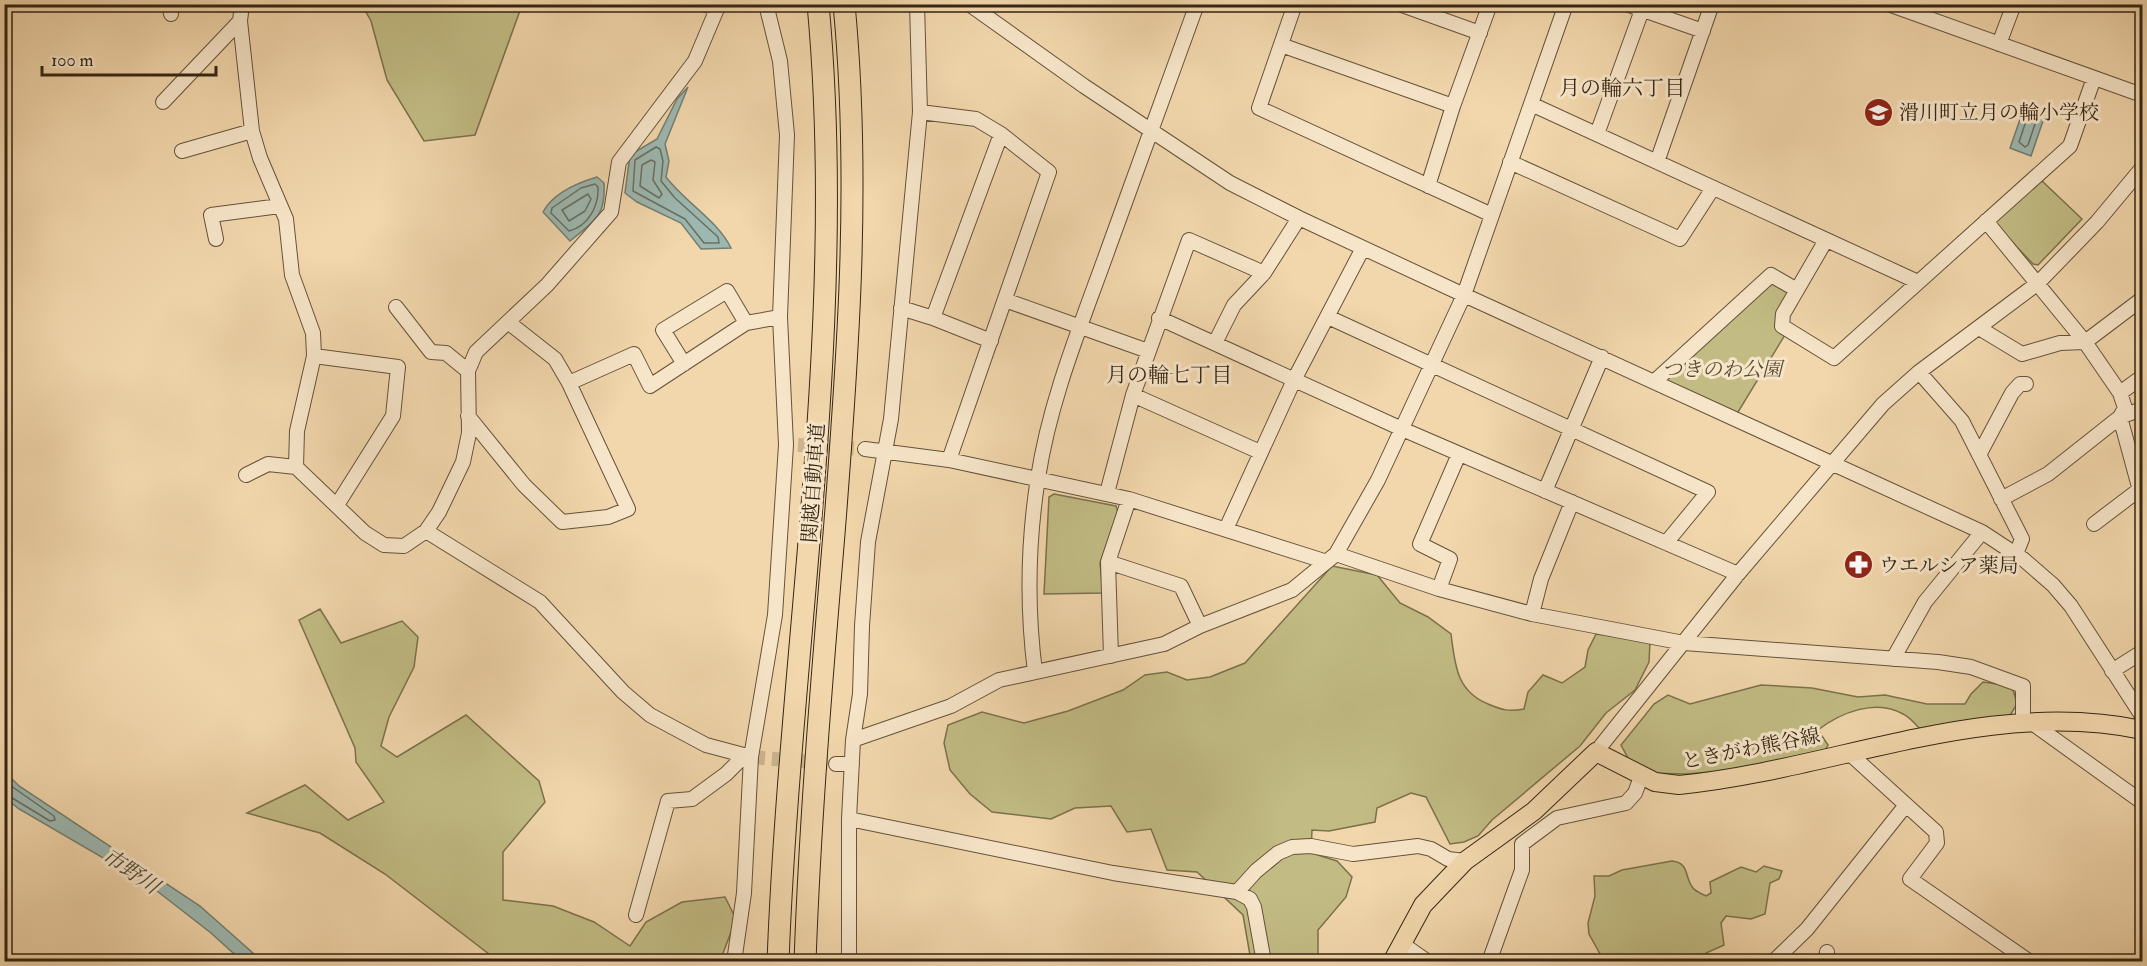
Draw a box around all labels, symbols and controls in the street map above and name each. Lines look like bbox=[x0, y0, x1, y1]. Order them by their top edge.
scale bar bbox=[42, 39, 216, 77]
text: 100 m bbox=[51, 49, 94, 72]
district label: 月の輪六丁目 bbox=[1559, 75, 1685, 102]
school or university icon: 滑川町立月の輪小学校 bbox=[1862, 96, 1894, 128]
place label: 滑川町立月の輪小学校 bbox=[1899, 100, 2099, 125]
park label: つきのわ公園 bbox=[1662, 357, 1785, 382]
district label: 月の輪七丁目 bbox=[1106, 362, 1232, 389]
street label: 関越自動車道 bbox=[797, 422, 830, 544]
pharmacy icon: ウエルシア薬局 bbox=[1842, 549, 1874, 581]
place label: ウエルシア薬局 bbox=[1879, 553, 2019, 578]
street label: ときがわ熊谷線 bbox=[1680, 723, 1822, 774]
water label: 市野川 bbox=[97, 843, 166, 901]

